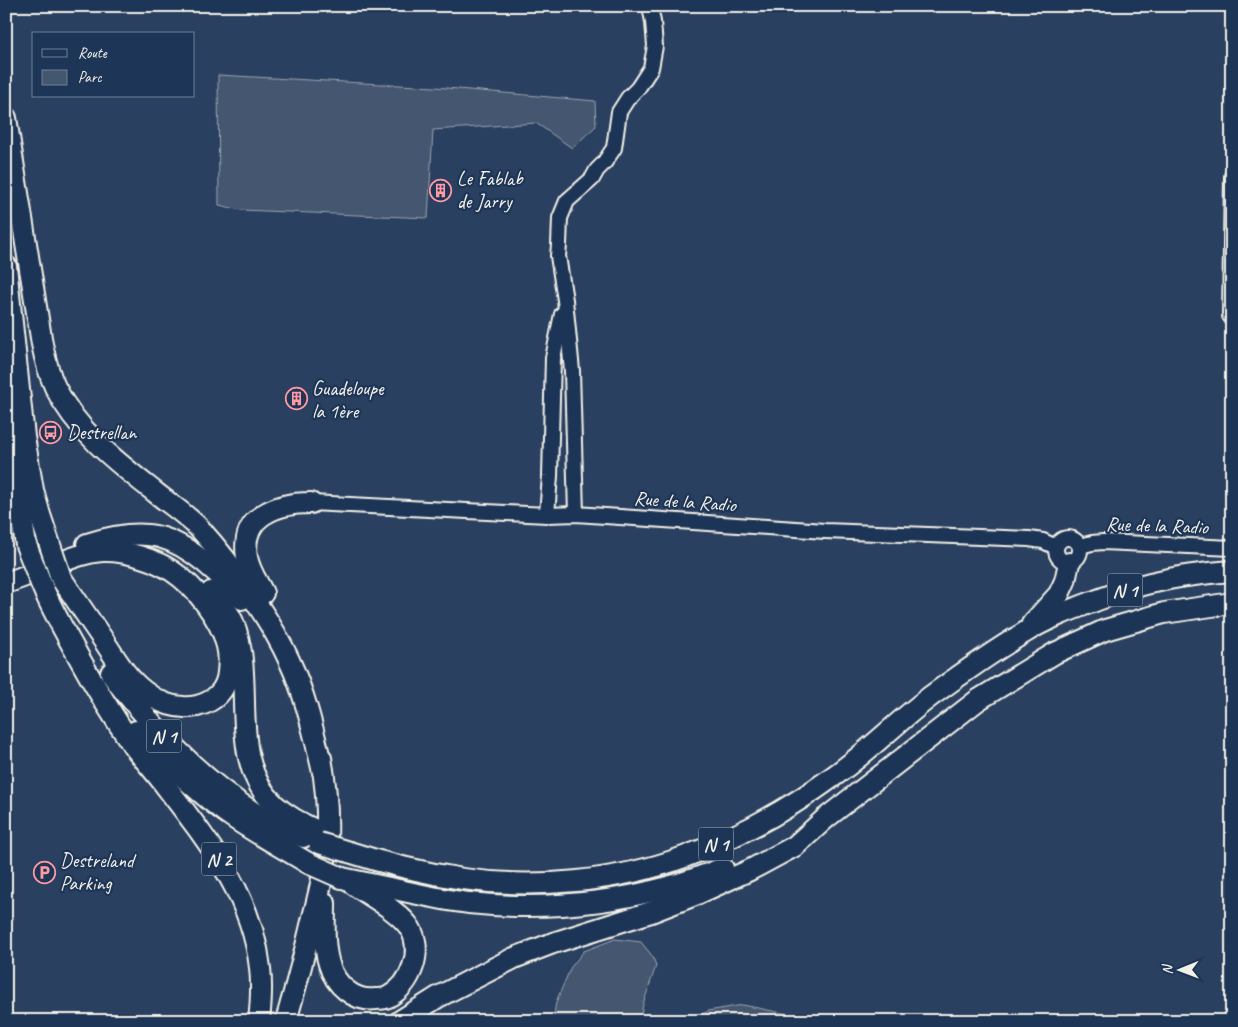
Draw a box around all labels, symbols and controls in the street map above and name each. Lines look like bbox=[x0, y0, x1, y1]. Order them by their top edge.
legend bbox=[32, 32, 195, 98]
text: Route bbox=[78, 44, 108, 63]
text: Parc bbox=[78, 68, 102, 87]
place label: Le Fablab de Jarry bbox=[457, 166, 524, 214]
building icon: Le Fablab de Jarry bbox=[429, 178, 453, 202]
place label: Guadeloupe la 1ère bbox=[312, 376, 385, 424]
building icon: Guadeloupe la 1ère bbox=[284, 387, 308, 411]
bus stop icon: Destrellan bbox=[39, 420, 63, 444]
place label: Destrellan bbox=[67, 420, 137, 445]
street label: Rue de la Radio bbox=[633, 485, 738, 518]
street label: Rue de la Radio bbox=[1105, 511, 1209, 540]
road number: N 1 bbox=[1108, 574, 1142, 606]
road number: N 1 bbox=[146, 719, 182, 752]
road number: N 1 bbox=[698, 828, 734, 861]
road number: N 2 bbox=[202, 842, 236, 876]
place label: Destreland Parking bbox=[60, 848, 137, 896]
parking icon: Destreland Parking bbox=[32, 860, 56, 884]
north arrow bbox=[1156, 944, 1206, 994]
text: N bbox=[1159, 963, 1176, 975]

